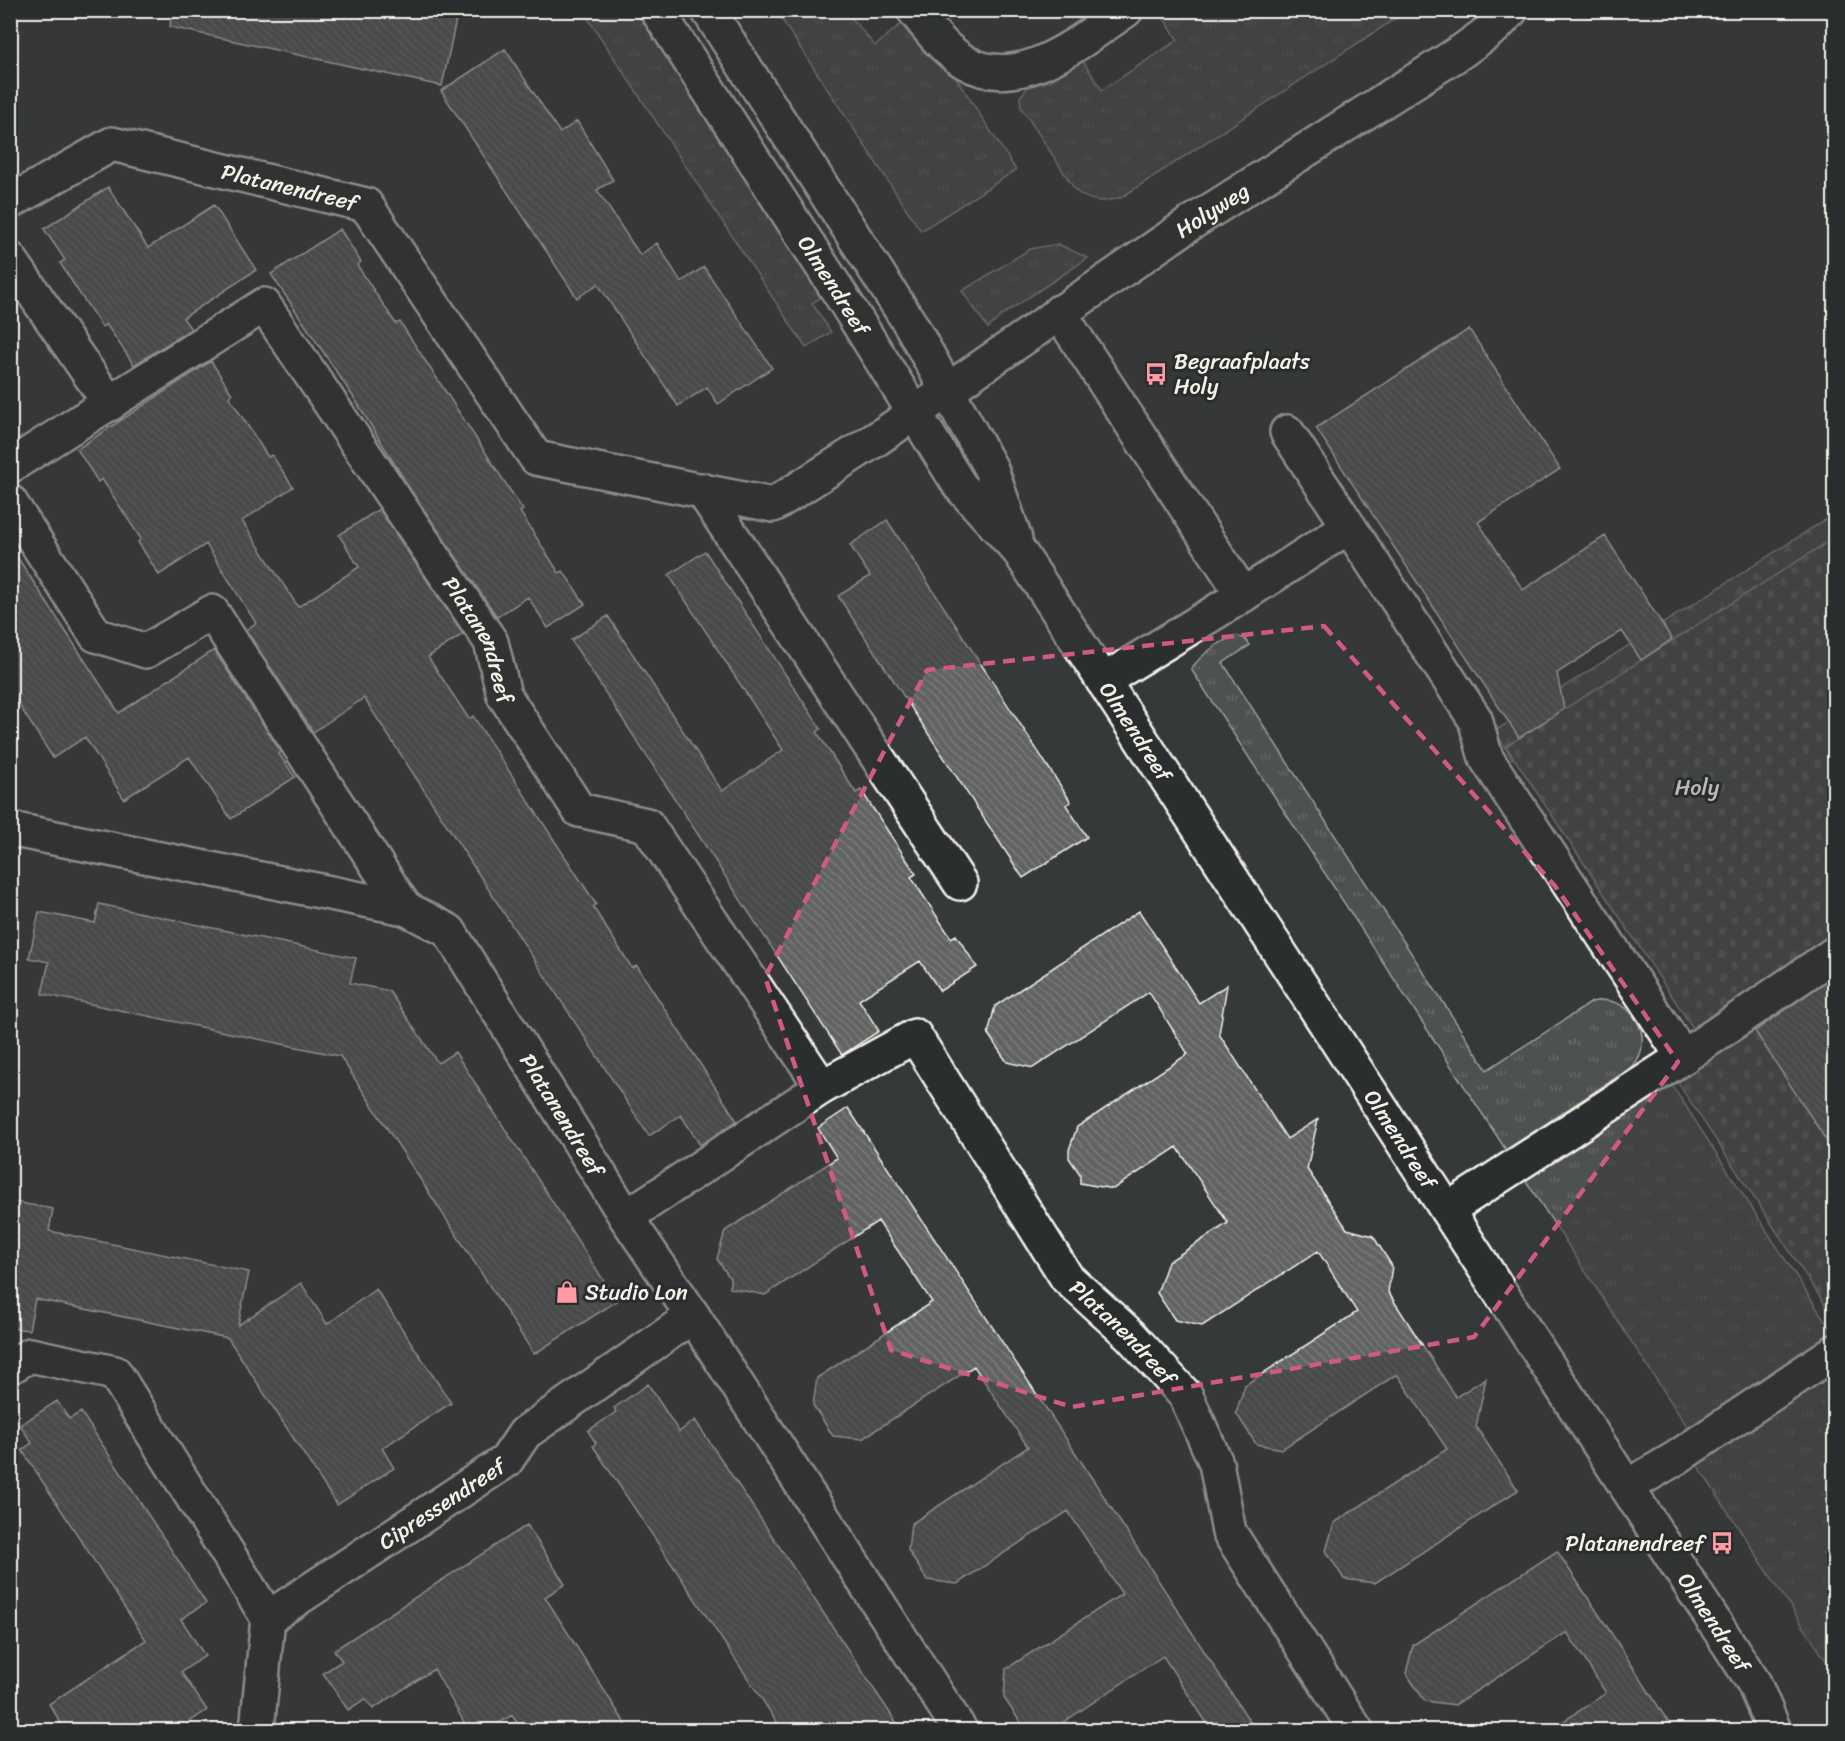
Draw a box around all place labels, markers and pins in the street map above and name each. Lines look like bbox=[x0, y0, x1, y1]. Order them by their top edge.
place label: Begraafplaats Holy bbox=[1174, 342, 1311, 406]
bus stop icon: Begraafplaats Holy bbox=[1143, 361, 1169, 387]
place label: Studio Lon bbox=[585, 1273, 688, 1312]
shop icon: Studio Lon bbox=[554, 1279, 580, 1305]
place label: Platanendreef bbox=[1565, 1524, 1707, 1563]
bus stop icon: Platanendreef bbox=[1709, 1530, 1735, 1556]

